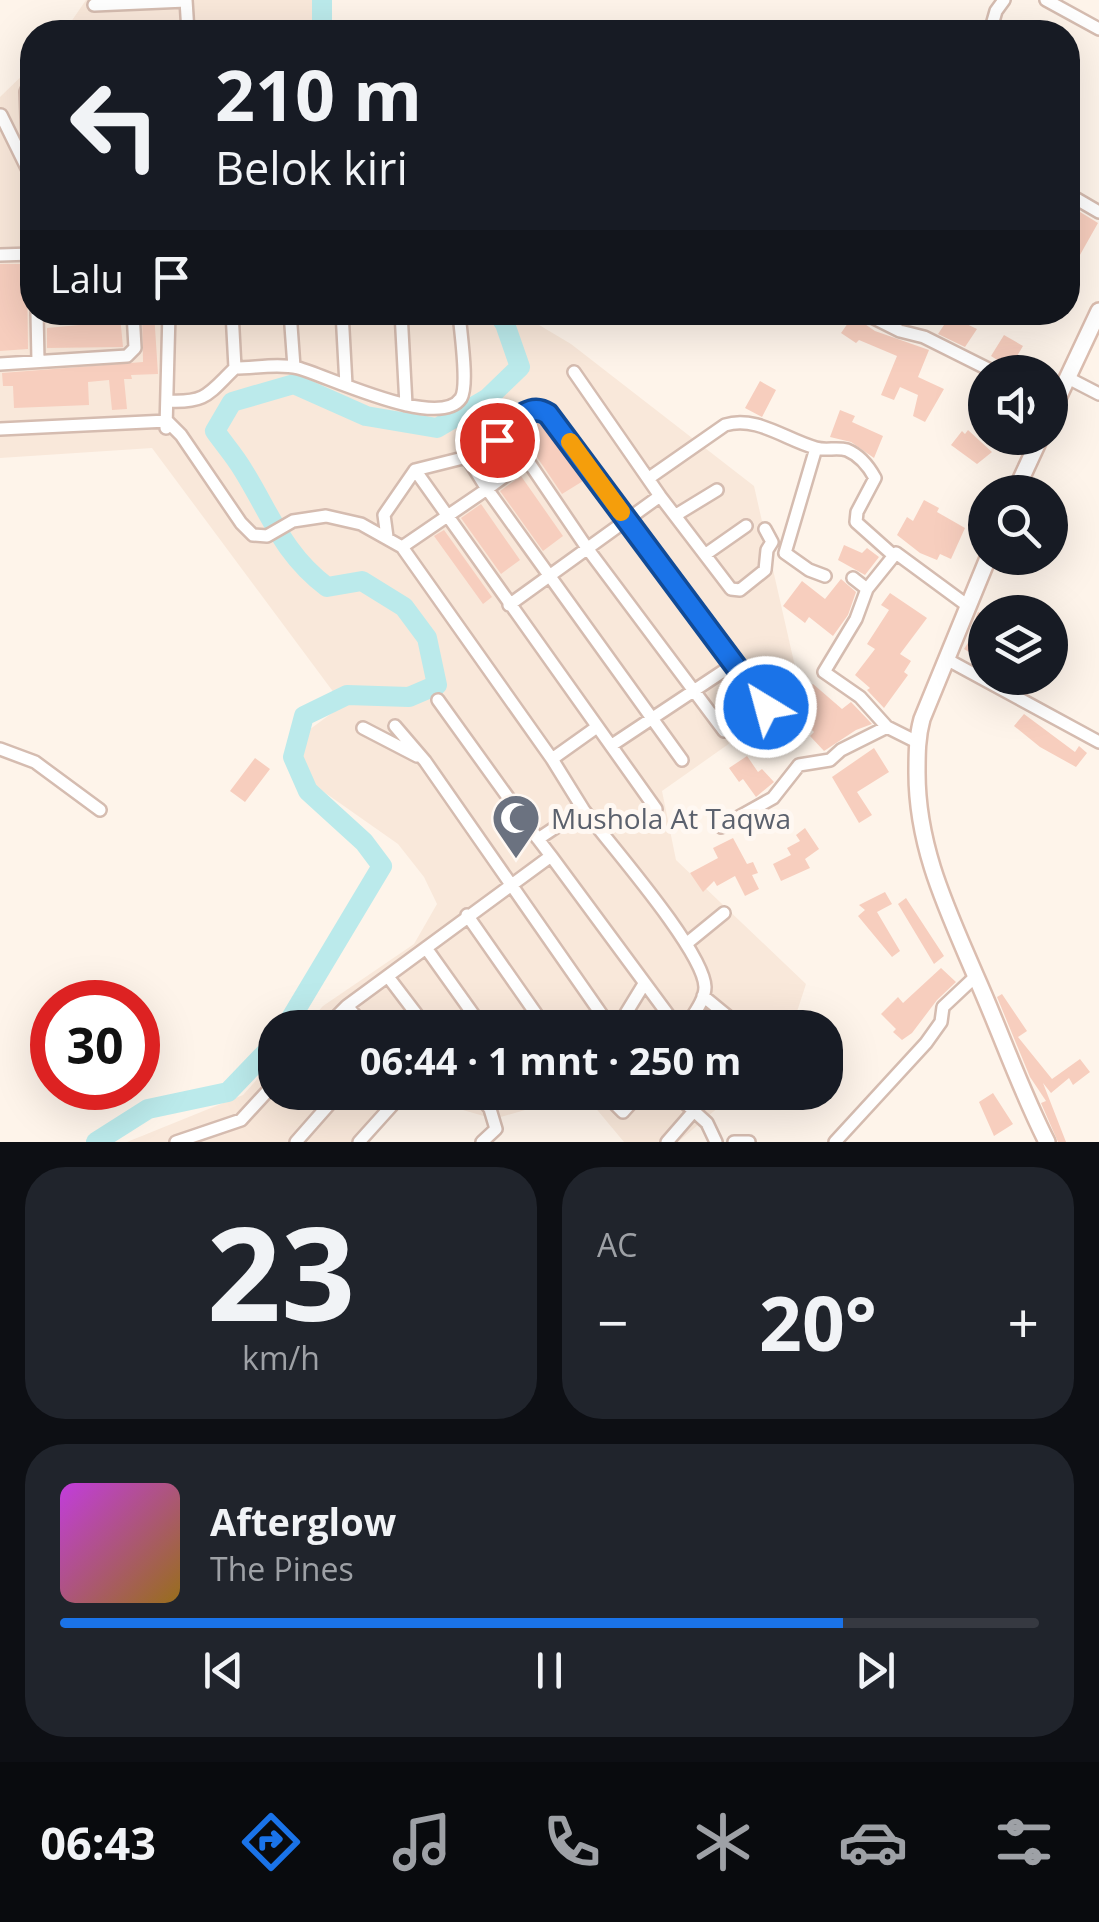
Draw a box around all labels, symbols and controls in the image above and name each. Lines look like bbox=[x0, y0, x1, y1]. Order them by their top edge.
text: 210 m bbox=[215, 46, 422, 142]
icon: left bbox=[50, 60, 180, 190]
text: Belok kiri bbox=[215, 137, 408, 198]
icon: arrive bbox=[144, 250, 199, 305]
text: Lalu bbox=[50, 252, 124, 304]
map controls bbox=[968, 355, 1068, 695]
button: sound bbox=[968, 355, 1068, 455]
pin bbox=[455, 398, 540, 483]
icon: arrive bbox=[470, 413, 525, 468]
button: search bbox=[968, 475, 1068, 575]
button: layers bbox=[968, 595, 1068, 695]
position arrow bbox=[714, 655, 818, 759]
mosque icon: Mushola At Taqwa bbox=[490, 792, 542, 860]
place label: Mushola At Taqwa bbox=[551, 799, 791, 837]
speed limit sign: 30 bbox=[30, 980, 160, 1110]
text: 06:44 · 1 mnt · 250 m bbox=[360, 1034, 741, 1086]
text: 23 bbox=[207, 1182, 355, 1359]
text: AC bbox=[597, 1223, 637, 1266]
text: 20° bbox=[759, 1271, 877, 1373]
text: − bbox=[597, 1284, 628, 1359]
text: + bbox=[1008, 1284, 1039, 1359]
text: km/h bbox=[242, 1336, 320, 1379]
text: Afterglow bbox=[210, 1495, 396, 1547]
text: The Pines bbox=[210, 1547, 354, 1590]
icon: previous bbox=[196, 1643, 251, 1698]
icon: pause bbox=[522, 1643, 577, 1698]
icon: next bbox=[848, 1643, 903, 1698]
icon: directions bbox=[236, 1807, 306, 1877]
icon: music bbox=[387, 1807, 457, 1877]
icon: phone bbox=[537, 1807, 607, 1877]
icon: climate bbox=[688, 1807, 758, 1877]
icon: car bbox=[838, 1807, 908, 1877]
icon: filters bbox=[989, 1807, 1059, 1877]
text: 06:43 bbox=[40, 1812, 156, 1873]

